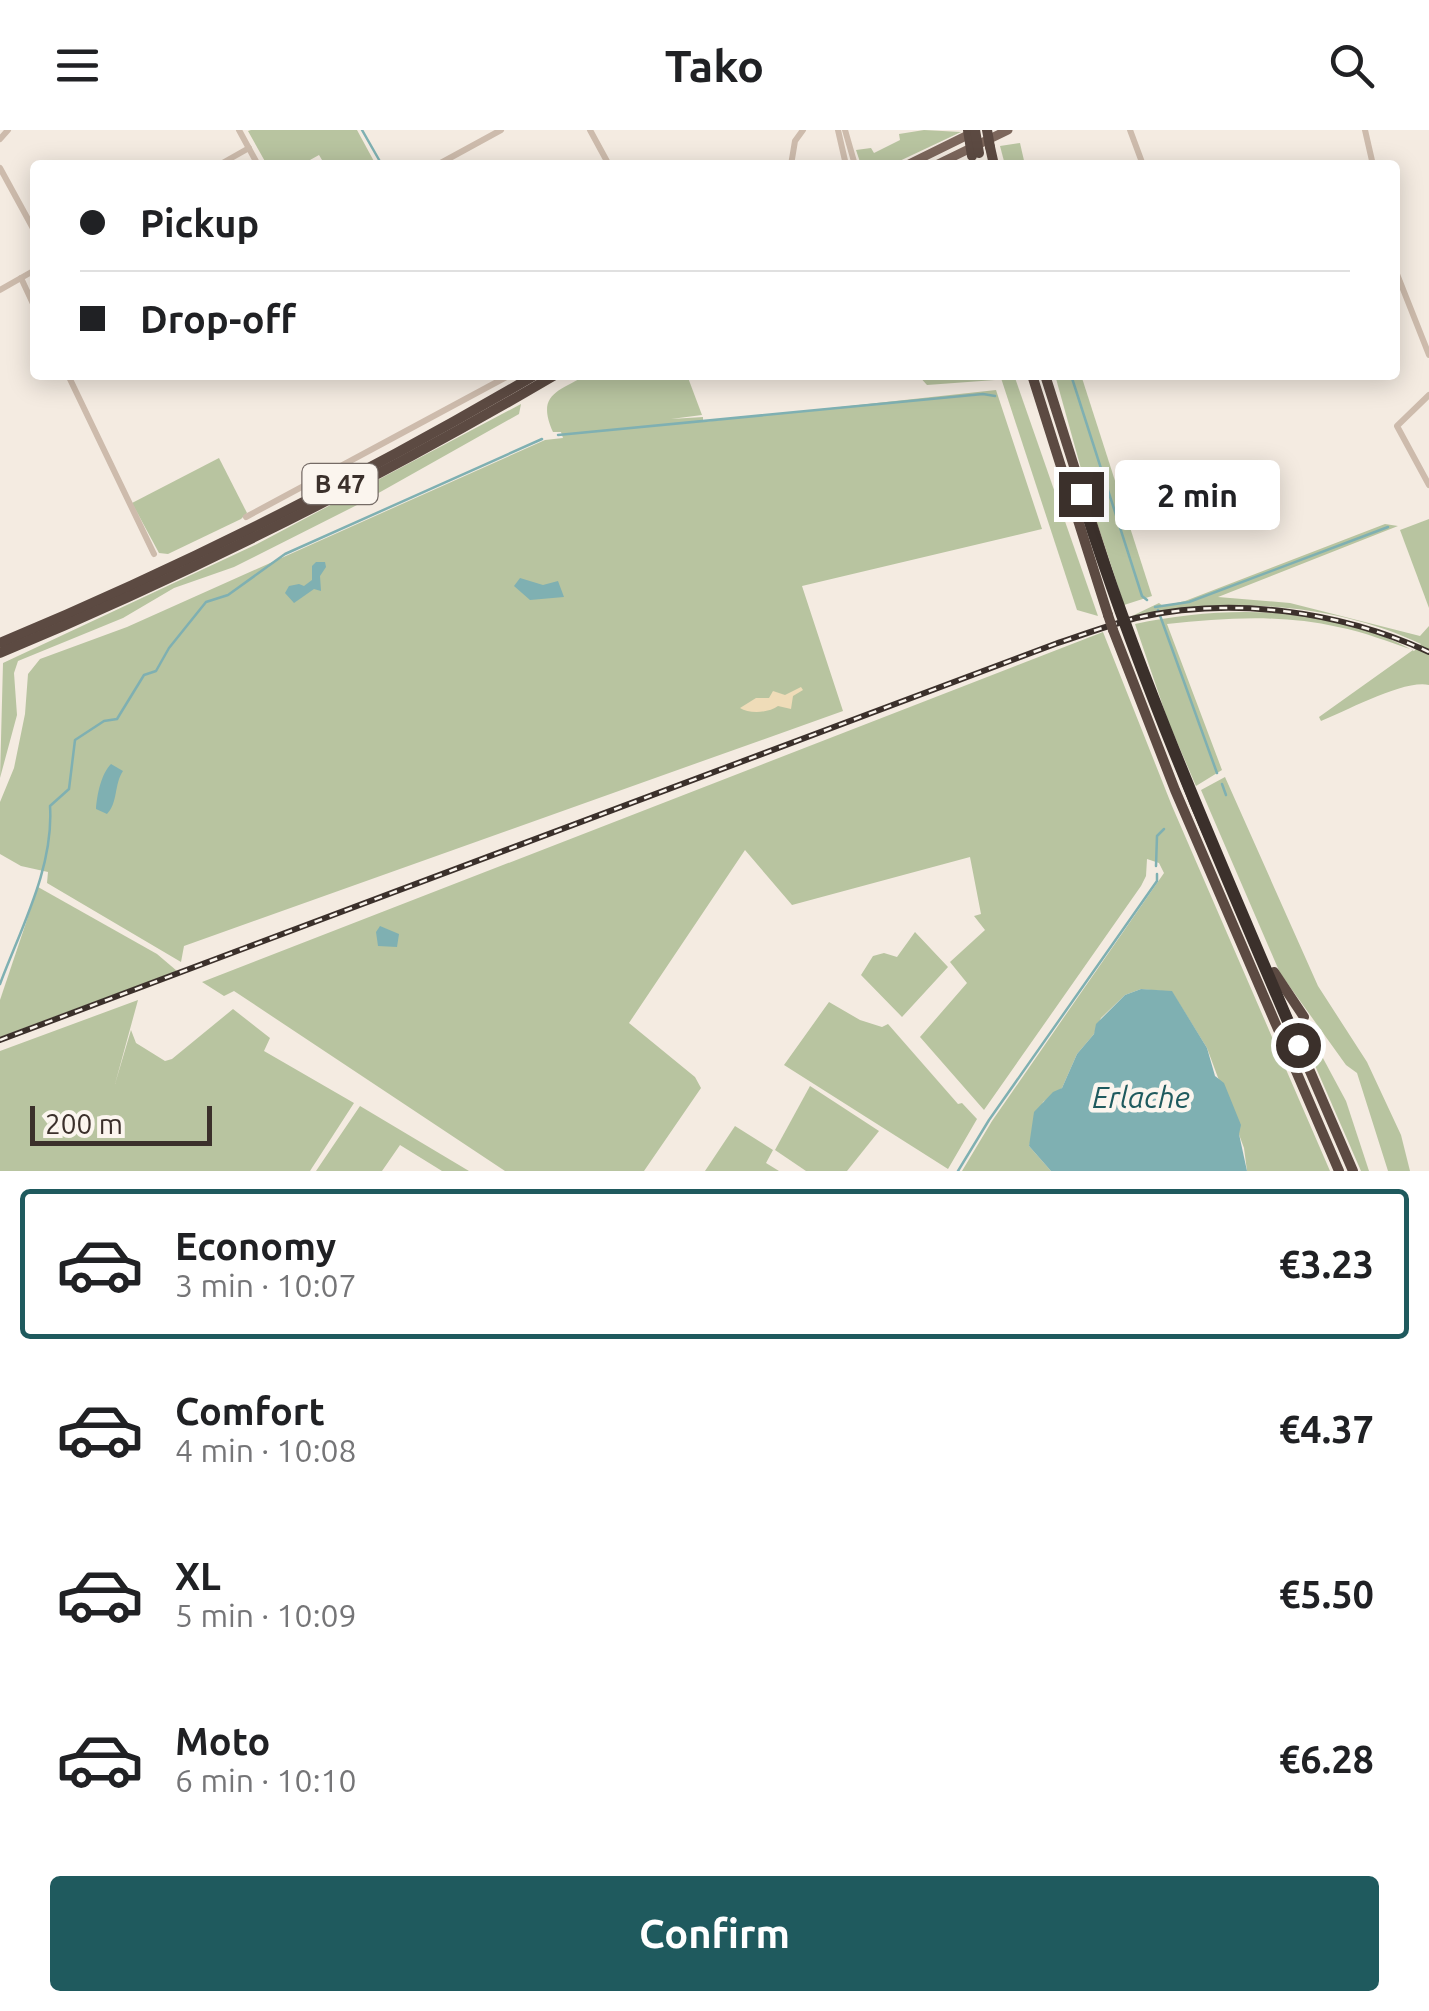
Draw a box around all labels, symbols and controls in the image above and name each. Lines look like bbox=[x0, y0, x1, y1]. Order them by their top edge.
icon: menu bbox=[50, 38, 105, 93]
icon: search bbox=[1324, 38, 1379, 93]
text: Tako bbox=[665, 40, 764, 91]
text: Pickup bbox=[140, 202, 259, 244]
text: Drop-off bbox=[140, 298, 296, 340]
callout: 2 min bbox=[1116, 459, 1281, 529]
road number: B 47 bbox=[302, 464, 378, 504]
route end bbox=[1059, 472, 1104, 517]
text: 2 min bbox=[1157, 477, 1238, 513]
route start bbox=[1276, 1023, 1321, 1068]
water label: Erlache bbox=[1092, 1080, 1190, 1114]
scale bar bbox=[30, 1101, 212, 1146]
text: 200 m bbox=[45, 1108, 123, 1139]
icon: car bbox=[55, 1219, 145, 1309]
text: Economy bbox=[175, 1225, 336, 1267]
text: €3.23 bbox=[1279, 1243, 1374, 1285]
text: 3 min · 10:07 bbox=[175, 1267, 357, 1303]
icon: car bbox=[55, 1384, 145, 1474]
text: Comfort bbox=[175, 1390, 325, 1432]
text: €4.37 bbox=[1279, 1408, 1374, 1450]
text: 4 min · 10:08 bbox=[175, 1432, 357, 1468]
icon: car bbox=[55, 1549, 145, 1639]
text: XL bbox=[175, 1555, 221, 1597]
text: €5.50 bbox=[1279, 1573, 1374, 1615]
text: 5 min · 10:09 bbox=[175, 1597, 357, 1633]
icon: car bbox=[55, 1714, 145, 1804]
text: Moto bbox=[175, 1720, 270, 1762]
text: €6.28 bbox=[1279, 1738, 1374, 1780]
text: 6 min · 10:10 bbox=[175, 1762, 357, 1798]
button: Confirm bbox=[50, 1876, 1379, 1991]

